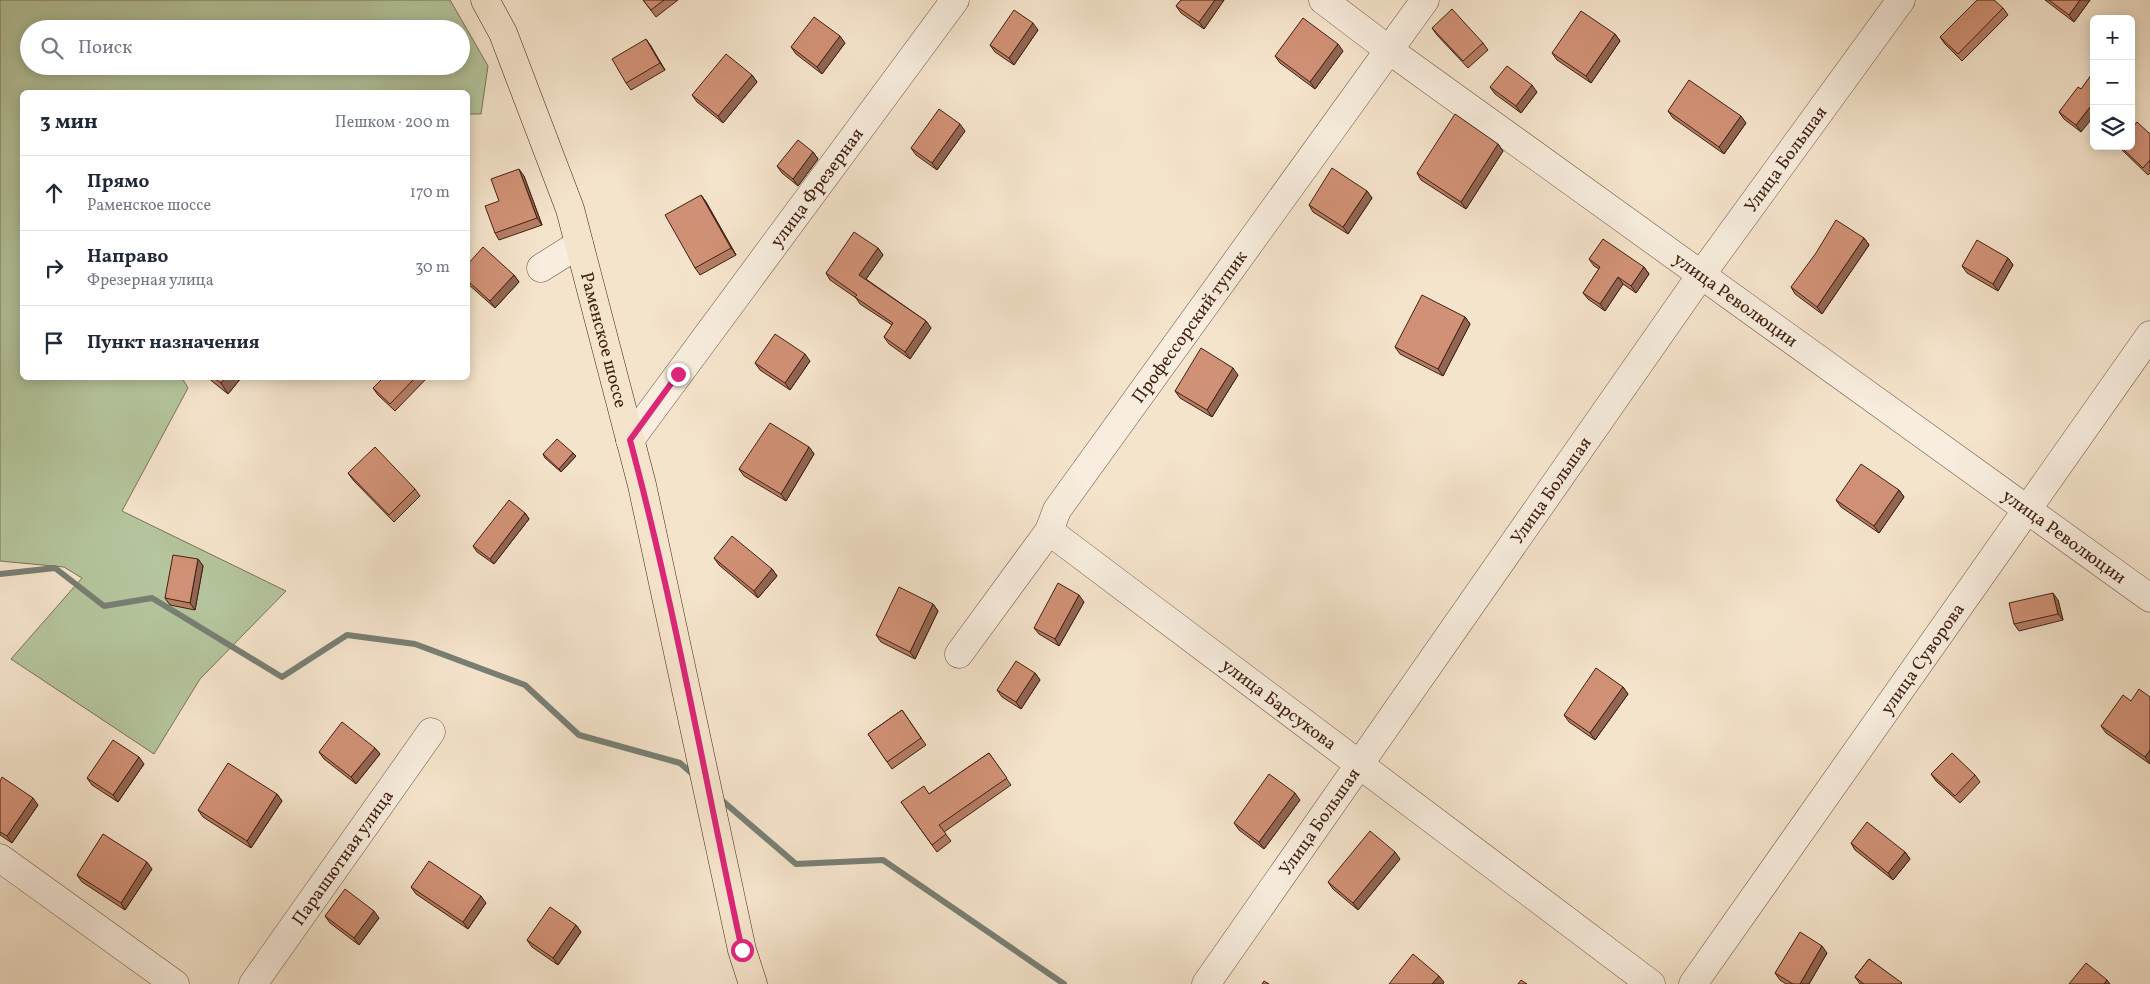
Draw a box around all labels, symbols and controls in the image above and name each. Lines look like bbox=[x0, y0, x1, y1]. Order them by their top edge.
map controls bbox=[2090, 15, 2135, 150]
button: + bbox=[2090, 15, 2135, 60]
search box bbox=[20, 20, 470, 75]
icon: search bbox=[38, 34, 66, 62]
text: Поиск bbox=[78, 35, 132, 61]
button: − bbox=[2090, 60, 2135, 105]
street label: Улица Большая bbox=[1739, 102, 1834, 218]
button: layers bbox=[2090, 105, 2135, 150]
text: 3 мин bbox=[40, 108, 98, 137]
text: Пешком · 200 m bbox=[335, 112, 450, 134]
street label: улица Фрезерная bbox=[765, 123, 870, 253]
text: Прямо bbox=[87, 169, 149, 195]
icon: ahead bbox=[40, 179, 68, 207]
text: 170 m bbox=[410, 182, 450, 204]
text: Раменское шоссе bbox=[87, 195, 211, 217]
text: Направо bbox=[87, 244, 169, 270]
street label: Профессорский тупик bbox=[1127, 246, 1254, 409]
street label: улица Революции bbox=[1668, 248, 1802, 354]
icon: right bbox=[40, 254, 68, 282]
text: 30 m bbox=[415, 257, 450, 279]
street label: Раменское шоссе bbox=[573, 269, 632, 411]
text: Фрезерная улица bbox=[87, 270, 214, 292]
icon: arrive bbox=[40, 329, 68, 357]
text: Пункт назначения bbox=[87, 330, 260, 356]
route end bbox=[667, 363, 690, 386]
street label: Улица Большая bbox=[1505, 432, 1598, 550]
street label: улица Революции bbox=[1996, 484, 2131, 591]
street label: улица Суворова bbox=[1875, 599, 1971, 720]
street label: улица Барсукова bbox=[1215, 654, 1341, 757]
street label: Улица Большая bbox=[1274, 764, 1367, 881]
street label: Парашютная улица bbox=[287, 785, 400, 931]
route start bbox=[731, 939, 754, 962]

